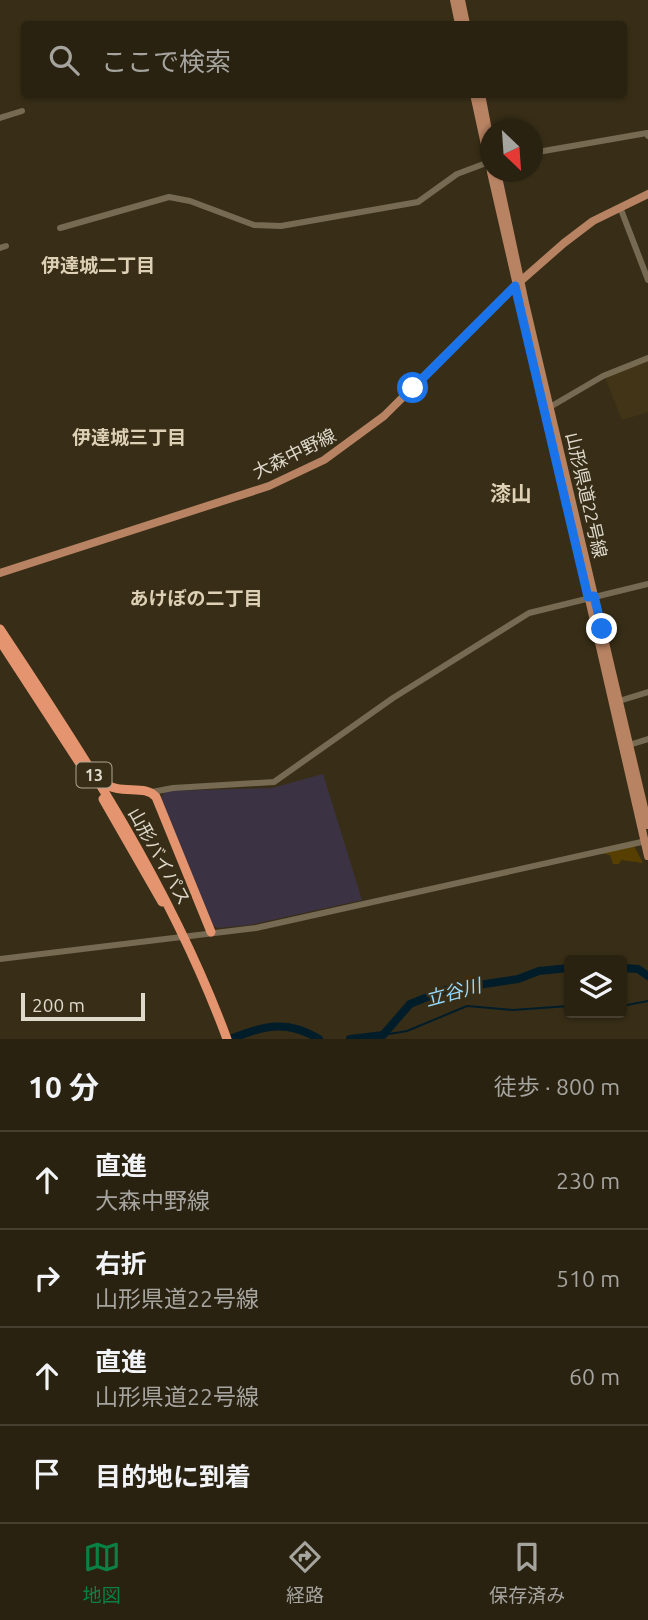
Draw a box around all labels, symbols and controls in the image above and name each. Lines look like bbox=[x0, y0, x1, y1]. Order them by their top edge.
search box bbox=[21, 21, 627, 98]
icon: search bbox=[45, 41, 83, 79]
text: ここで検索 bbox=[101, 47, 231, 76]
north arrow bbox=[480, 119, 543, 182]
district label: 伊達城二丁目 bbox=[41, 254, 155, 276]
route start bbox=[397, 372, 428, 403]
street label: 大森中野線 bbox=[249, 424, 339, 482]
district label: 伊達城三丁目 bbox=[72, 426, 186, 448]
street label: 山形県道22号線 bbox=[563, 430, 611, 560]
district label: 漆山 bbox=[490, 481, 532, 505]
district label: あけぼの二丁目 bbox=[129, 587, 263, 609]
route end bbox=[586, 613, 617, 644]
road number: 13 bbox=[76, 762, 112, 788]
street label: 山形バイパス bbox=[125, 804, 195, 908]
map controls bbox=[564, 955, 627, 1018]
button: layers bbox=[564, 955, 627, 1018]
water label: 立谷川 bbox=[423, 973, 485, 1010]
scale bar bbox=[21, 990, 145, 1022]
text: 200 m bbox=[32, 994, 85, 1016]
text: 10 分 bbox=[28, 1070, 99, 1104]
text: 徒歩 · 800 m bbox=[494, 1074, 620, 1099]
text: 直進 bbox=[95, 1151, 147, 1180]
icon: ahead bbox=[28, 1161, 66, 1199]
text: 230 m bbox=[556, 1168, 620, 1193]
text: 大森中野線 bbox=[95, 1188, 210, 1213]
text: 右折 bbox=[95, 1249, 147, 1278]
icon: right bbox=[28, 1259, 66, 1297]
text: 510 m bbox=[556, 1266, 620, 1291]
text: 山形県道22号線 bbox=[95, 1286, 259, 1311]
text: 直進 bbox=[95, 1347, 147, 1376]
icon: ahead bbox=[28, 1357, 66, 1395]
text: 60 m bbox=[569, 1364, 620, 1389]
text: 山形県道22号線 bbox=[95, 1384, 259, 1409]
icon: arrive bbox=[28, 1455, 66, 1493]
text: 目的地に到着 bbox=[95, 1462, 251, 1491]
tab: 地図 bbox=[83, 1538, 121, 1607]
tab: 経路 bbox=[286, 1538, 324, 1607]
tab: 保存済み bbox=[489, 1538, 565, 1607]

